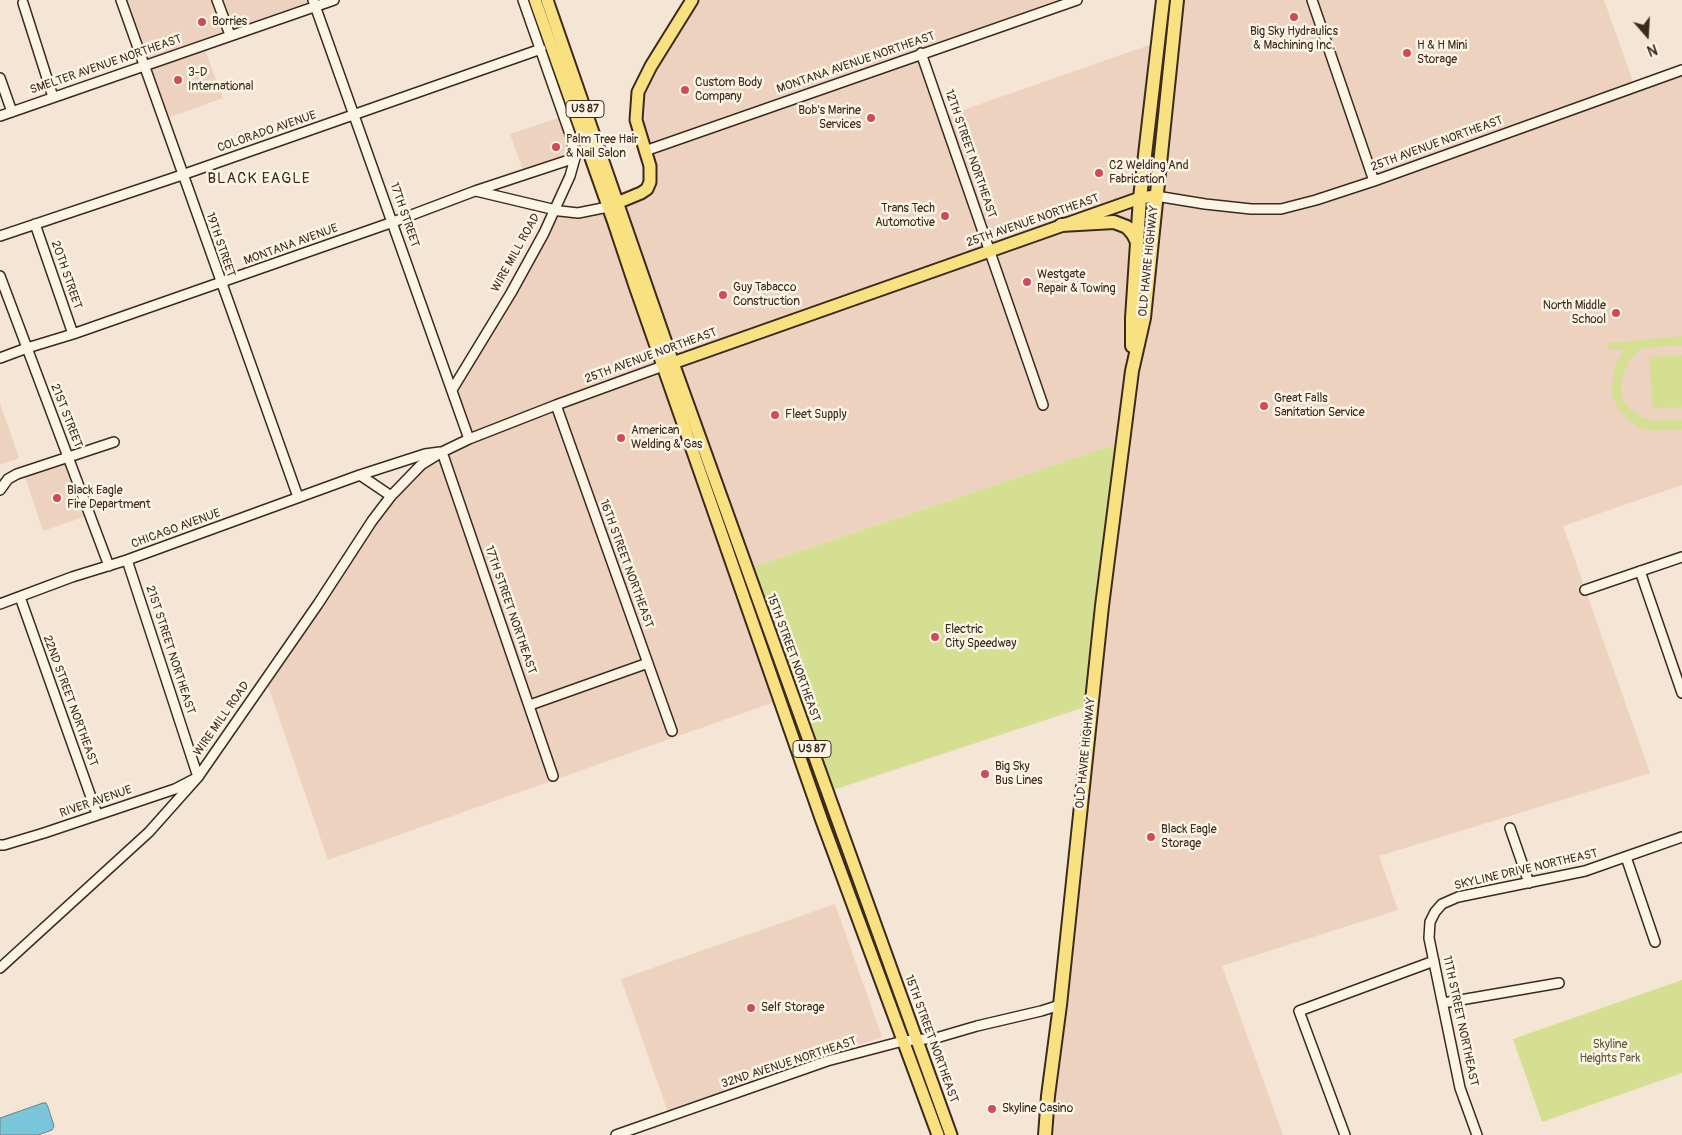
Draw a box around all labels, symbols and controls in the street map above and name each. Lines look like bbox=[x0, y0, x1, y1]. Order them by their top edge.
north arrow bbox=[1622, 10, 1672, 60]
marker: Big Sky Hydraulics & Machining Inc. bbox=[1288, 11, 1300, 23]
place label: Borries bbox=[212, 15, 247, 29]
marker: Borries bbox=[196, 16, 208, 28]
place label: Big Sky Hydraulics & Machining Inc. bbox=[1250, 25, 1338, 53]
street label: MONTANA AVENUE NORTHEAST bbox=[775, 29, 937, 97]
street label: SMELTER AVENUE NORTHEAST bbox=[28, 32, 184, 98]
place label: H & H Mini Storage bbox=[1417, 39, 1467, 67]
text: N bbox=[1645, 40, 1659, 59]
marker: H & H Mini Storage bbox=[1401, 47, 1413, 59]
place label: 3-D International bbox=[188, 66, 254, 94]
marker: 3-D International bbox=[172, 74, 184, 86]
place label: Custom Body Company bbox=[695, 76, 762, 104]
marker: Custom Body Company bbox=[679, 84, 691, 96]
street label: 12TH STREET NORTHEAST bbox=[941, 88, 999, 220]
road number: US 87 bbox=[566, 100, 604, 118]
place label: Bob's Marine Services bbox=[798, 104, 861, 132]
street label: COLORADO AVENUE bbox=[216, 108, 318, 156]
marker: Bob's Marine Services bbox=[865, 112, 877, 124]
street label: 25TH AVENUE NORTHEAST bbox=[1369, 113, 1505, 175]
place label: Palm Tree Hair & Nail Salon bbox=[566, 133, 638, 161]
marker: Palm Tree Hair & Nail Salon bbox=[550, 141, 562, 153]
place label: C2 Welding And Fabrication bbox=[1109, 159, 1189, 187]
marker: C2 Welding And Fabrication bbox=[1093, 167, 1105, 179]
district label: BLACK EAGLE bbox=[206, 170, 312, 188]
street label: 17TH STREET bbox=[386, 181, 422, 249]
street label: 25TH AVENUE NORTHEAST bbox=[965, 191, 1101, 251]
place label: Trans Tech Automotive bbox=[875, 202, 935, 230]
street label: OLD HAVRE HIGHWAY bbox=[1136, 205, 1162, 317]
marker: Trans Tech Automotive bbox=[939, 210, 951, 222]
street label: 19TH STREET bbox=[202, 211, 238, 279]
street label: WIRE MILL ROAD bbox=[489, 211, 543, 295]
street label: MONTANA AVENUE bbox=[242, 221, 340, 269]
street label: 20TH STREET bbox=[48, 239, 84, 311]
place label: Westgate Repair & Towing bbox=[1037, 268, 1116, 296]
marker: Westgate Repair & Towing bbox=[1021, 276, 1033, 288]
place label: Guy Tabacco Construction bbox=[733, 281, 800, 309]
marker: Guy Tabacco Construction bbox=[717, 289, 729, 301]
place label: North Middle School bbox=[1543, 299, 1606, 327]
marker: North Middle School bbox=[1610, 307, 1622, 319]
street label: 25TH AVENUE NORTHEAST bbox=[583, 325, 719, 387]
street label: 21ST STREET bbox=[47, 382, 85, 450]
place label: Great Falls Sanitation Service bbox=[1274, 392, 1365, 420]
marker: Great Falls Sanitation Service bbox=[1258, 400, 1270, 412]
place label: Fleet Supply bbox=[785, 408, 847, 422]
marker: Fleet Supply bbox=[769, 409, 781, 421]
place label: American Welding & Gas bbox=[631, 424, 702, 452]
marker: American Welding & Gas bbox=[615, 432, 627, 444]
place label: Black Eagle Fire Department bbox=[67, 484, 151, 512]
marker: Black Eagle Fire Department bbox=[51, 492, 63, 504]
street label: 16TH STREET NORTHEAST bbox=[596, 498, 656, 630]
street label: CHICAGO AVENUE bbox=[129, 506, 223, 552]
street label: 17TH STREET NORTHEAST bbox=[481, 544, 539, 676]
street label: 21ST STREET NORTHEAST bbox=[142, 584, 198, 716]
street label: 15TH STREET NORTHEAST bbox=[763, 592, 823, 724]
place label: Electric City Speedway bbox=[945, 623, 1016, 651]
marker: Electric City Speedway bbox=[929, 631, 941, 643]
street label: 22ND STREET NORTHEAST bbox=[40, 633, 100, 769]
street label: WIRE MILL ROAD bbox=[191, 679, 253, 759]
street label: OLD HAVRE HIGHWAY bbox=[1073, 697, 1099, 809]
road number: US 87 bbox=[793, 741, 831, 758]
place label: Big Sky Bus Lines bbox=[995, 760, 1043, 788]
marker: Big Sky Bus Lines bbox=[979, 768, 991, 780]
street label: RIVER AVENUE bbox=[58, 783, 134, 821]
place label: Black Eagle Storage bbox=[1161, 823, 1217, 851]
marker: Black Eagle Storage bbox=[1145, 831, 1157, 843]
street label: SKYLINE DRIVE NORTHEAST bbox=[1453, 846, 1599, 894]
street label: 11TH STREET NORTHEAST bbox=[1439, 954, 1481, 1088]
street label: 15TH STREET NORTHEAST bbox=[901, 973, 961, 1105]
place label: Self Storage bbox=[761, 1001, 824, 1015]
marker: Self Storage bbox=[745, 1002, 757, 1014]
street label: 32ND AVENUE NORTHEAST bbox=[720, 1034, 858, 1092]
park label: Skyline Heights Park bbox=[1580, 1038, 1640, 1066]
place label: Skyline Casino bbox=[1002, 1102, 1073, 1116]
marker: Skyline Casino bbox=[986, 1103, 998, 1115]

